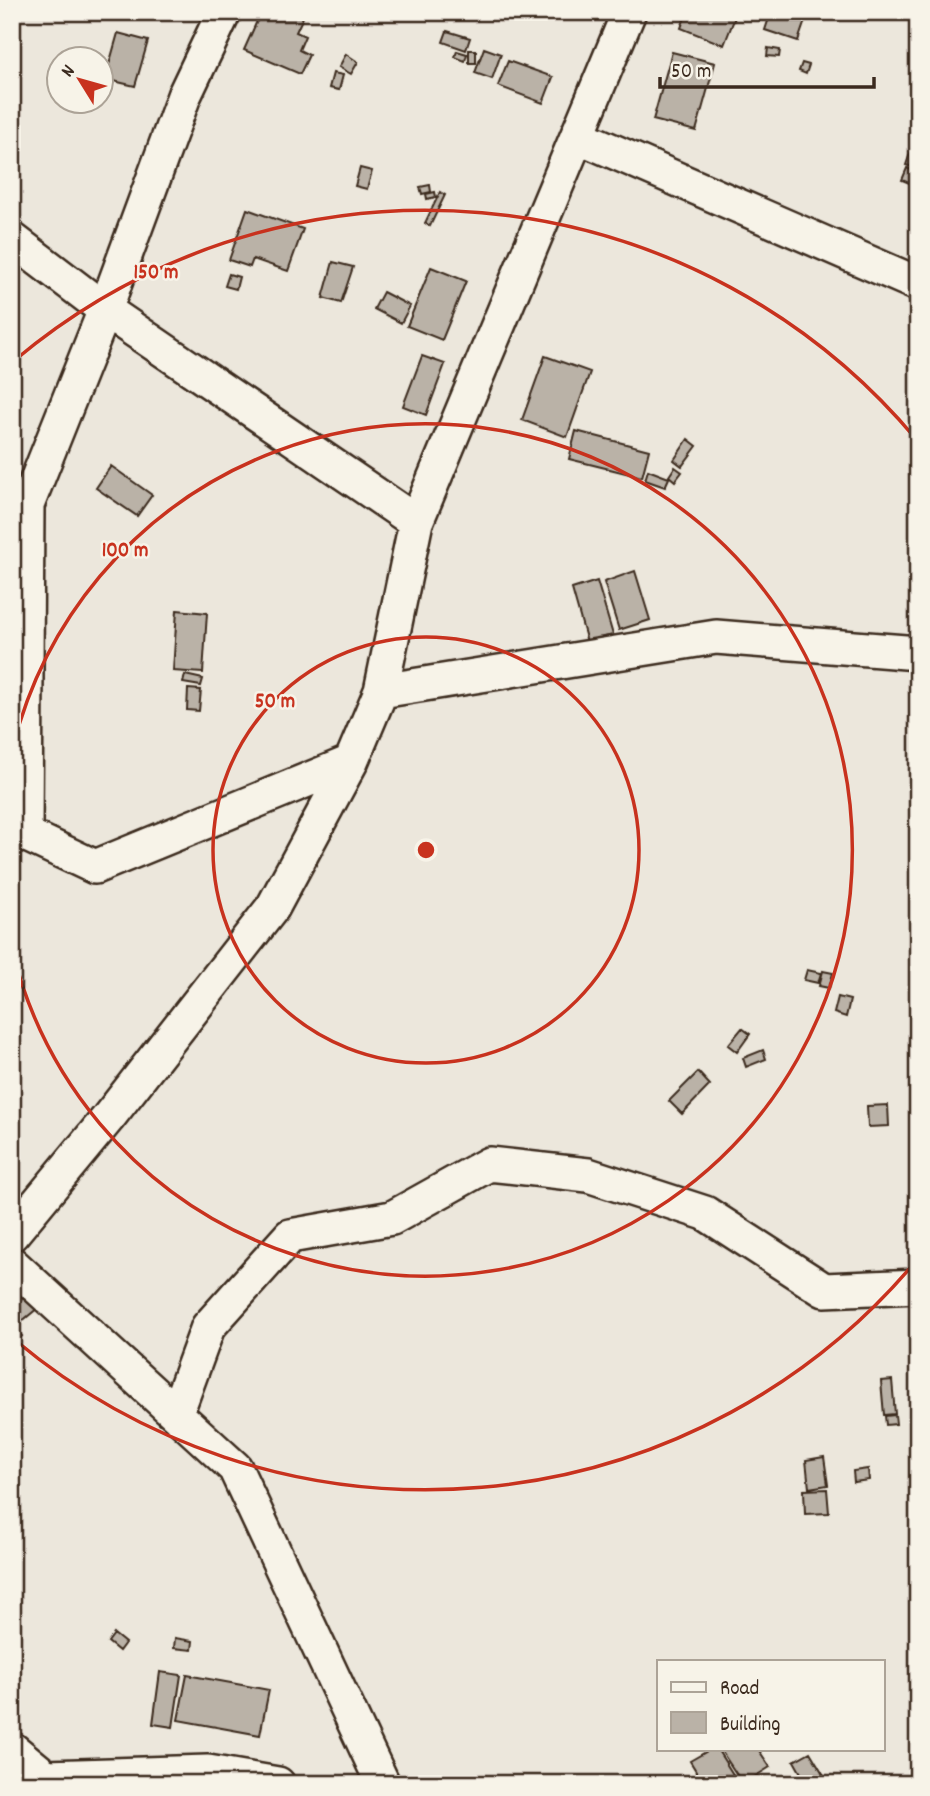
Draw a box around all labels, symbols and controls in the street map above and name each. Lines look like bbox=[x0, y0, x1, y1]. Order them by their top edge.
north arrow bbox=[46, 46, 116, 116]
scale bar bbox=[660, 46, 874, 90]
text: 50 m bbox=[671, 58, 711, 88]
text: N bbox=[56, 60, 83, 84]
text: 150 m bbox=[133, 259, 179, 289]
text: 100 m bbox=[102, 537, 148, 567]
text: 50 m bbox=[255, 688, 295, 718]
centre of rings bbox=[414, 838, 438, 862]
legend bbox=[657, 1660, 884, 1750]
text: Road bbox=[720, 1675, 759, 1705]
text: Building bbox=[720, 1711, 780, 1741]

